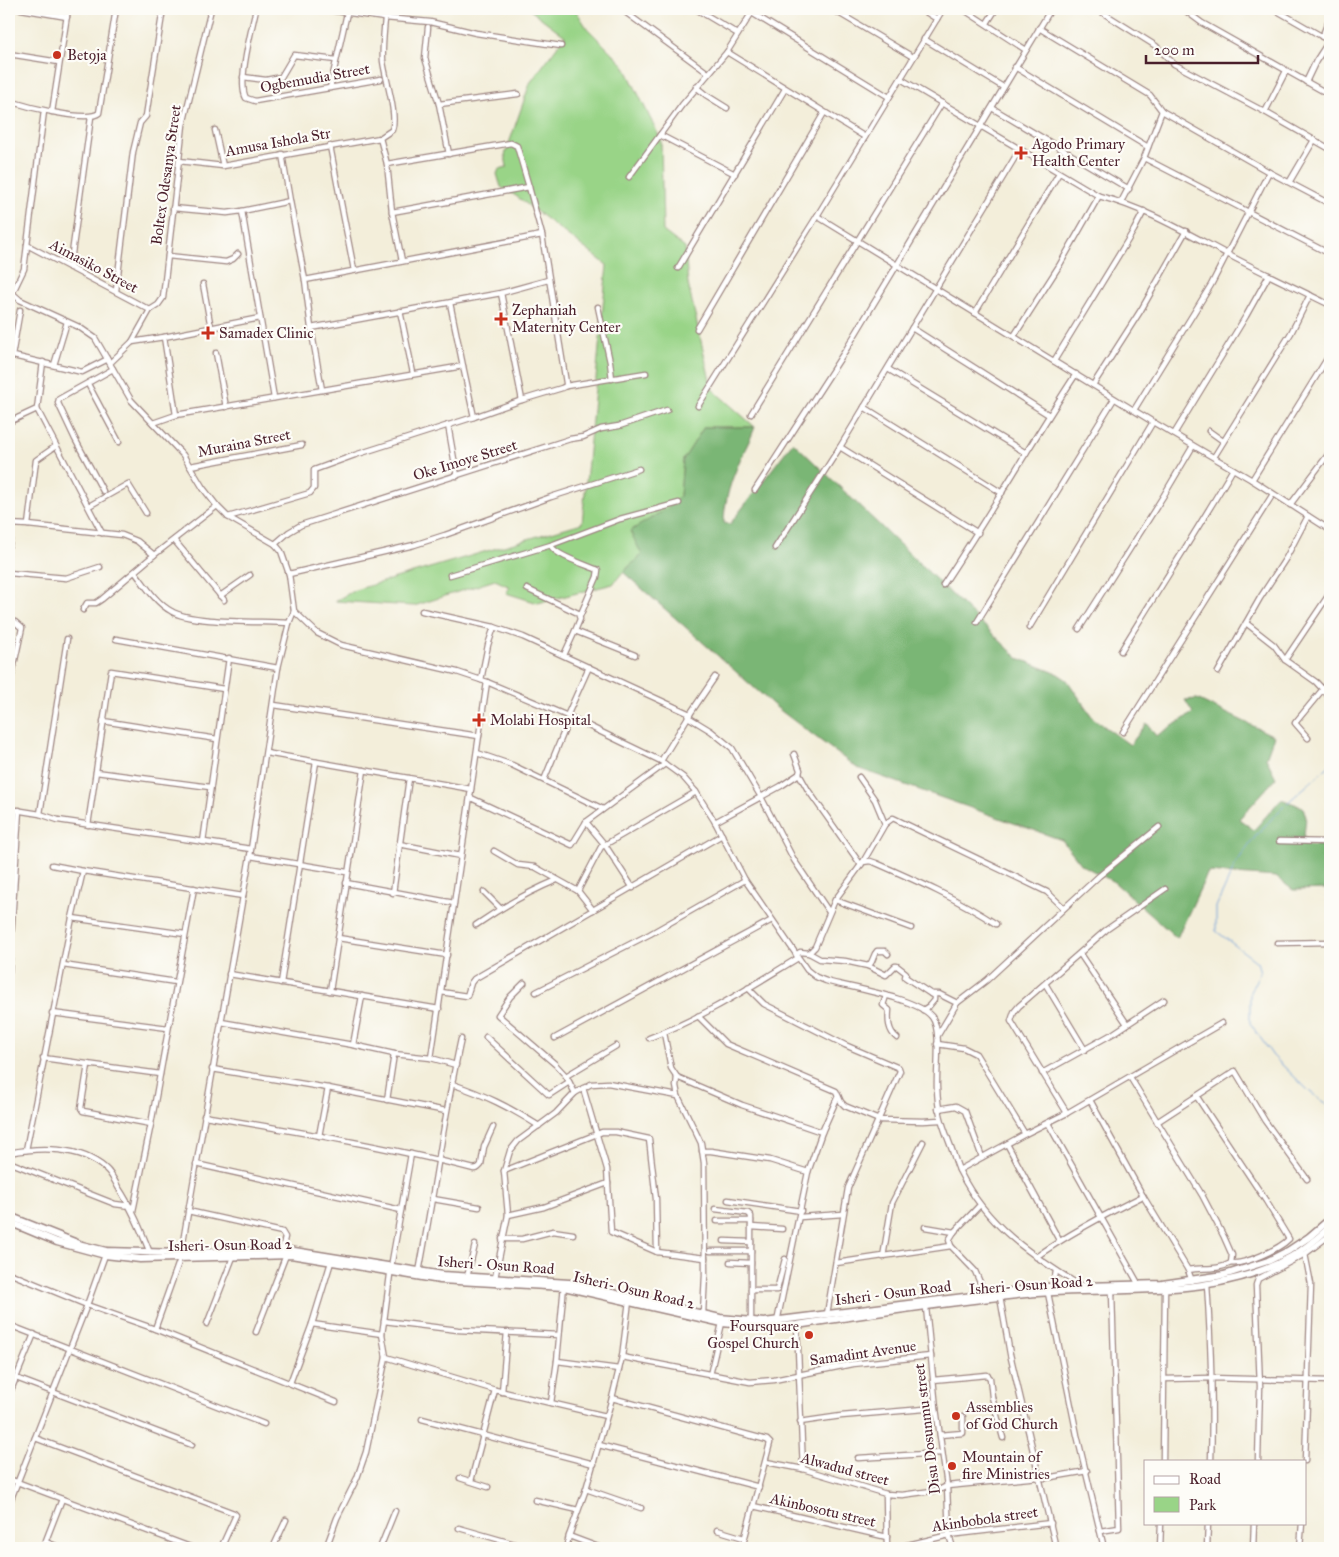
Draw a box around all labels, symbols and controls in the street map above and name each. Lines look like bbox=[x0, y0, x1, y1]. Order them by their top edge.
scale bar bbox=[1146, 32, 1259, 64]
text: 200 m bbox=[1154, 41, 1195, 59]
place label: Bet9ja bbox=[67, 46, 107, 64]
marker: Bet9ja bbox=[51, 49, 63, 61]
street label: Ogbemudia Street bbox=[259, 59, 372, 96]
street label: Boltex Odesanya Street bbox=[147, 103, 185, 246]
street label: Amusa Ishola Str bbox=[223, 124, 332, 160]
place label: Agodo Primary Health Center bbox=[1031, 135, 1126, 170]
marker: Agodo Primary Health Center bbox=[1014, 146, 1028, 160]
street label: Aimasiko Street bbox=[46, 235, 142, 297]
place label: Zephaniah Maternity Center bbox=[512, 301, 621, 336]
marker: Zephaniah Maternity Center bbox=[494, 312, 508, 326]
place label: Samadex Clinic bbox=[219, 324, 313, 342]
marker: Samadex Clinic bbox=[201, 326, 215, 340]
street label: Muraina Street bbox=[196, 425, 293, 461]
street label: Oke Imoye Street bbox=[411, 435, 520, 484]
place label: Molabi Hospital bbox=[490, 711, 592, 729]
marker: Molabi Hospital bbox=[472, 713, 486, 727]
street label: Isheri- Osun Road 2 bbox=[168, 1235, 293, 1255]
street label: Isheri - Osun Road bbox=[437, 1252, 555, 1278]
street label: Isheri- Osun Road 2 bbox=[571, 1267, 697, 1313]
street label: Isheri- Osun Road 2 bbox=[968, 1272, 1094, 1298]
street label: Isheri - Osun Road bbox=[834, 1277, 953, 1309]
place label: Foursquare Gospel Church bbox=[707, 1317, 800, 1352]
marker: Foursquare Gospel Church bbox=[803, 1329, 815, 1341]
street label: Samadint Avenue bbox=[809, 1337, 917, 1369]
street label: Disu Dosunmu street bbox=[910, 1362, 944, 1495]
place label: Assemblies of God Church bbox=[965, 1398, 1059, 1433]
marker: Assemblies of God Church bbox=[950, 1410, 962, 1422]
street label: Alwadud street bbox=[798, 1448, 892, 1490]
place label: Mountain of fire Ministries bbox=[962, 1448, 1050, 1483]
marker: Mountain of fire Ministries bbox=[946, 1460, 958, 1472]
legend bbox=[1144, 1460, 1306, 1524]
text: Road bbox=[1189, 1470, 1221, 1488]
street label: Akinbosotu street bbox=[767, 1489, 878, 1531]
text: Park bbox=[1189, 1496, 1216, 1514]
street label: Akinbobola street bbox=[930, 1503, 1040, 1535]

